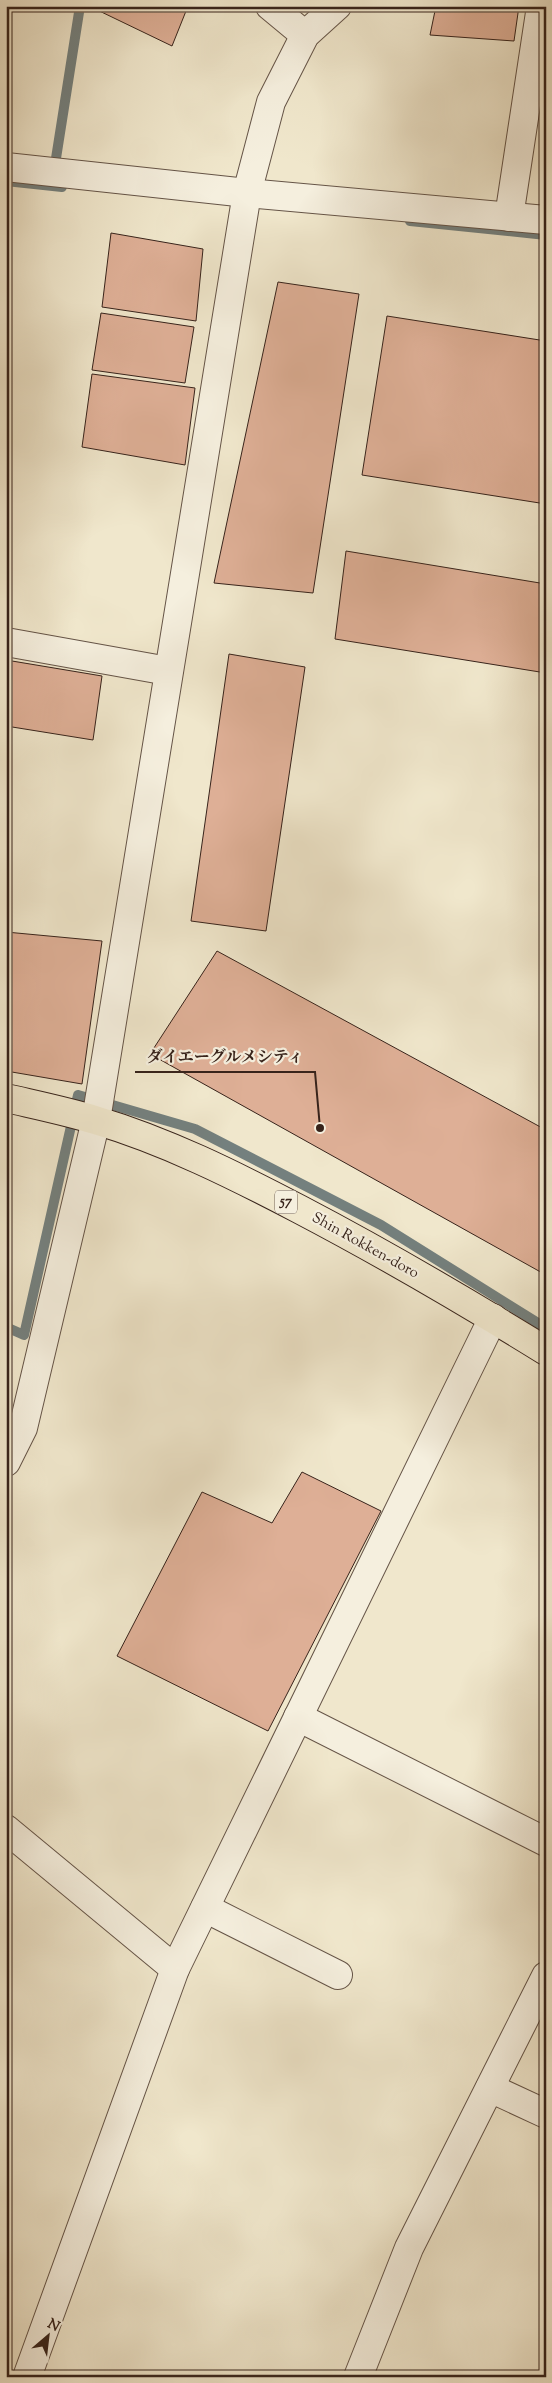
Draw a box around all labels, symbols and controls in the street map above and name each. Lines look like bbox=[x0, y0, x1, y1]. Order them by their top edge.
callout: ダイエーグルメシティ bbox=[135, 1041, 315, 1072]
text: ダイエーグルメシティ bbox=[147, 1047, 303, 1070]
road number: 57 bbox=[275, 1190, 297, 1214]
street label: Shin Rokken-doro bbox=[308, 1208, 422, 1284]
north arrow bbox=[22, 2310, 72, 2360]
text: N bbox=[44, 2315, 63, 2338]

